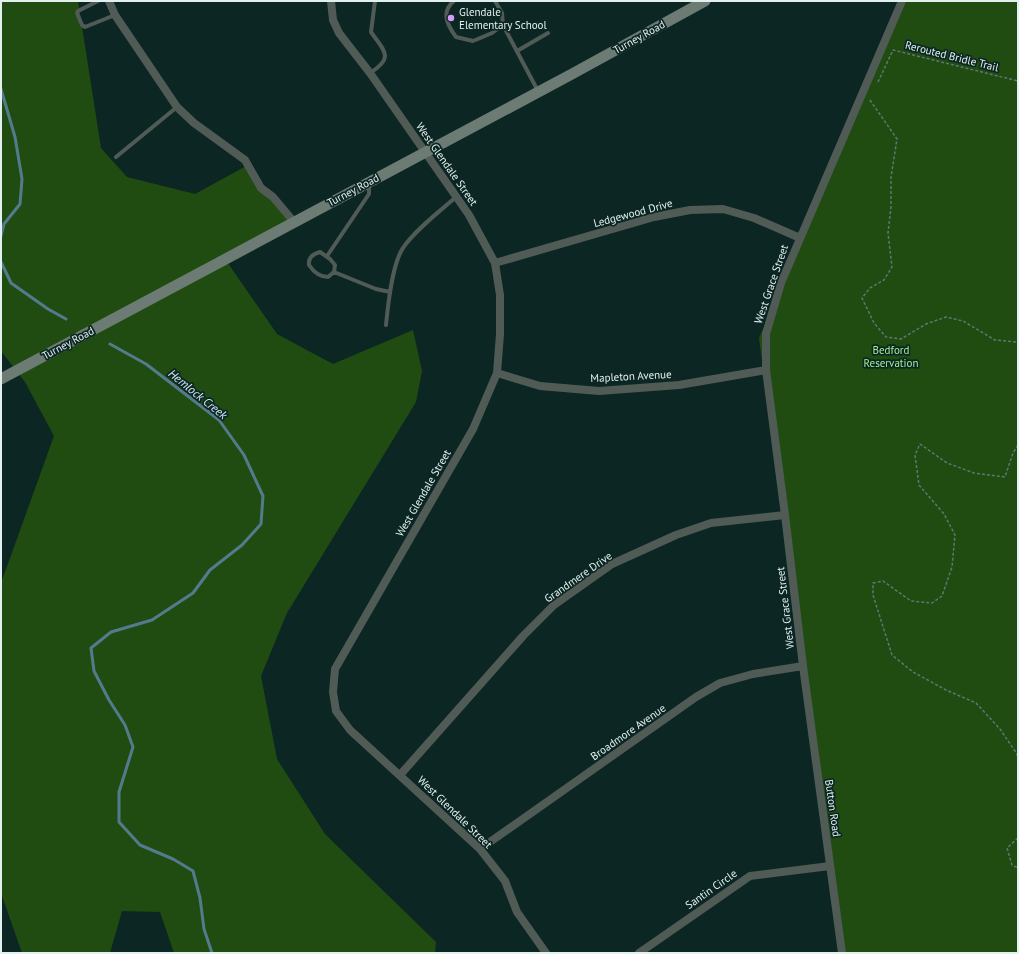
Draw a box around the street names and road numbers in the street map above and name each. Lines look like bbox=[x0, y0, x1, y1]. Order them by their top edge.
street label: Turney Road bbox=[611, 17, 667, 57]
street label: Rerouted Bridle Trail bbox=[904, 38, 1001, 75]
street label: West Glendale Street bbox=[413, 120, 481, 208]
street label: Turney Road bbox=[325, 170, 381, 210]
street label: Ledgewood Drive bbox=[592, 196, 674, 230]
street label: West Grace Street bbox=[751, 242, 791, 325]
street label: Turney Road bbox=[40, 323, 96, 363]
street label: Mapleton Avenue bbox=[590, 367, 672, 385]
street label: West Glendale Street bbox=[392, 447, 454, 539]
street label: Grandmere Drive bbox=[542, 548, 615, 605]
street label: West Grace Street bbox=[773, 566, 797, 650]
street label: Broadmore Avenue bbox=[588, 701, 669, 763]
street label: West Glendale Street bbox=[415, 773, 495, 851]
street label: Button Road bbox=[822, 778, 844, 838]
street label: Santin Circle bbox=[683, 866, 740, 912]

